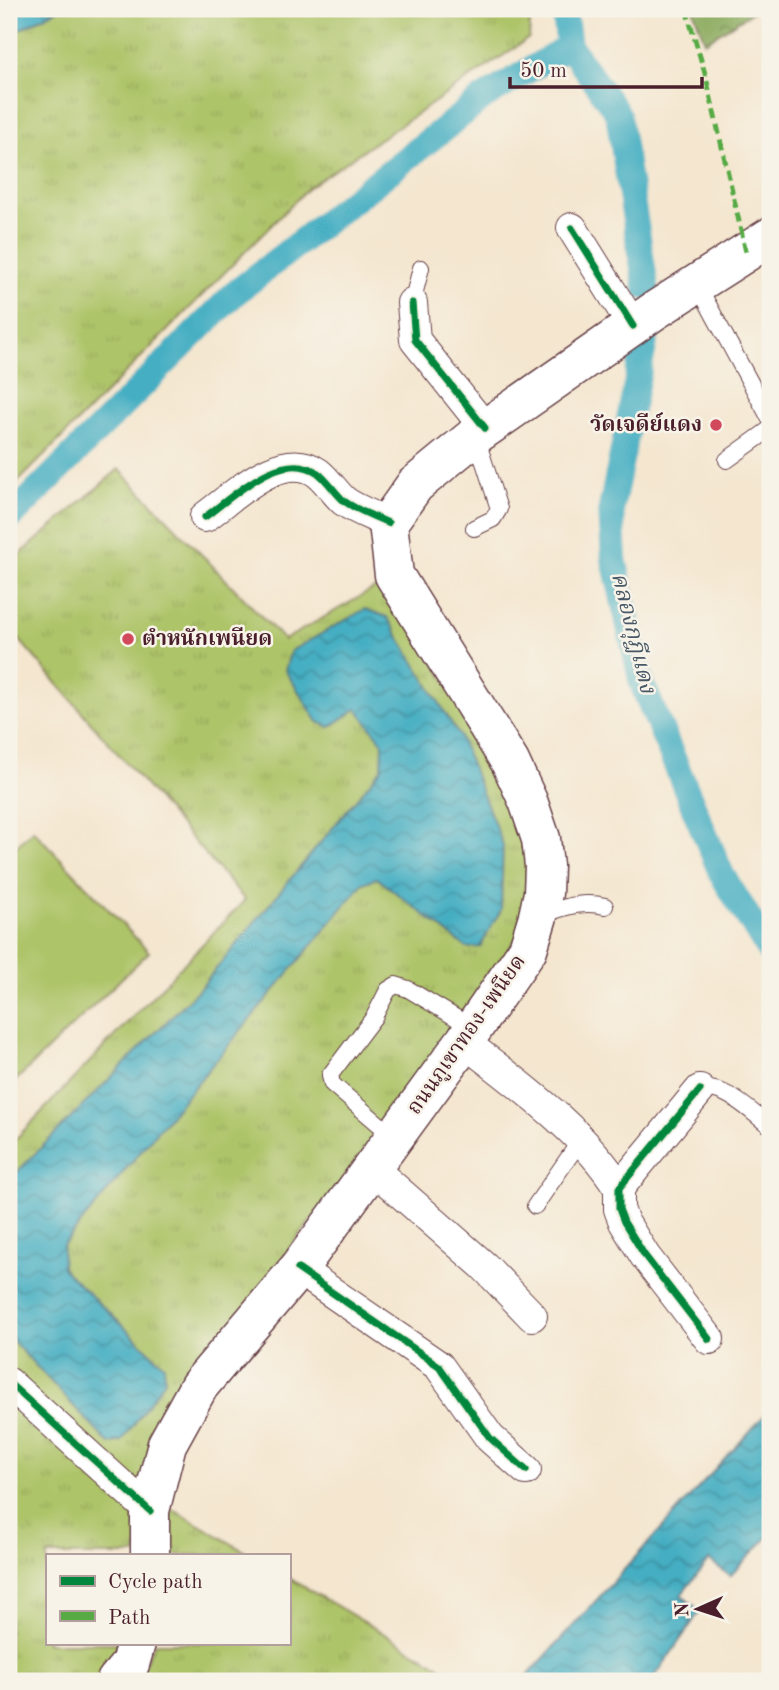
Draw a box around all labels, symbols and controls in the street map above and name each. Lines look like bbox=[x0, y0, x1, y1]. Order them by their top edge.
scale bar bbox=[510, 46, 702, 90]
text: 50 m bbox=[520, 61, 567, 82]
place label: วัดเจดีย์แดง bbox=[590, 412, 702, 436]
marker: วัดเจดีย์แดง bbox=[708, 417, 724, 433]
water label: คลองกุฎีแดง bbox=[605, 570, 660, 698]
place label: ตำหนักเพนียด bbox=[142, 626, 272, 650]
marker: ตำหนักเพนียด bbox=[120, 631, 136, 647]
street label: ถนนภูเขาทอง-เพนียด bbox=[402, 950, 531, 1119]
legend bbox=[46, 1554, 290, 1644]
text: Cycle path bbox=[108, 1572, 203, 1593]
north arrow bbox=[664, 1574, 734, 1644]
text: N bbox=[674, 1602, 693, 1618]
text: Path bbox=[108, 1608, 151, 1629]

